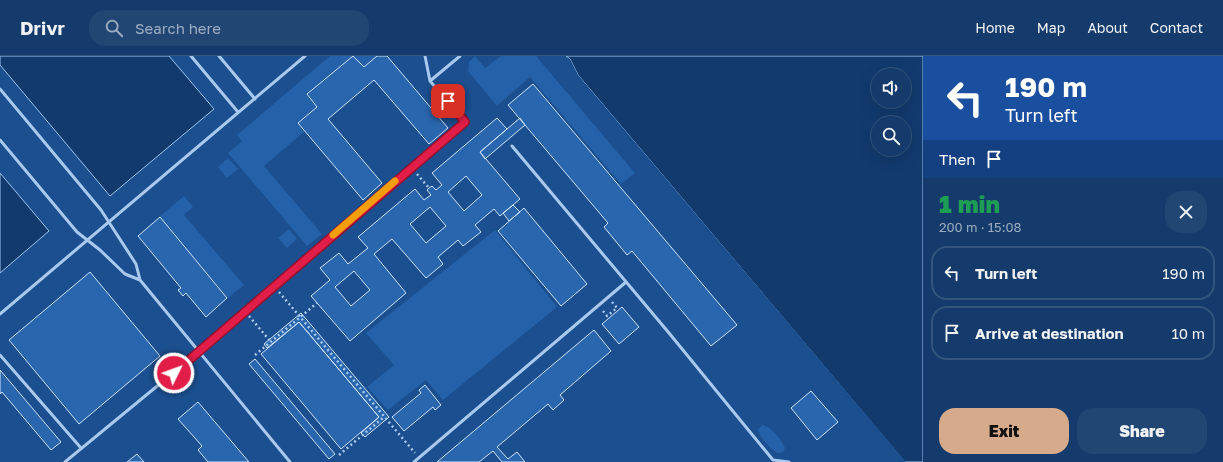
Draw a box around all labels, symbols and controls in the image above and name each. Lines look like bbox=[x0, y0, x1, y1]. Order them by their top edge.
search box bbox=[89, 10, 369, 46]
text: Drivr bbox=[20, 16, 65, 39]
icon: search bbox=[103, 17, 125, 39]
text: Search here bbox=[135, 19, 221, 37]
text: Home bbox=[975, 19, 1015, 36]
text: Map bbox=[1037, 19, 1065, 36]
text: About bbox=[1087, 19, 1128, 36]
text: Contact bbox=[1150, 19, 1203, 36]
map controls bbox=[871, 68, 911, 156]
button: sound bbox=[871, 68, 911, 108]
text: 190 m bbox=[1005, 70, 1087, 103]
icon: left bbox=[939, 72, 991, 124]
pin bbox=[431, 84, 465, 118]
icon: arrive bbox=[437, 90, 459, 112]
text: Turn left bbox=[1005, 104, 1078, 126]
button: search bbox=[871, 116, 911, 156]
icon: arrive bbox=[983, 148, 1005, 170]
text: Then bbox=[939, 150, 975, 168]
text: 1 min bbox=[939, 189, 1000, 218]
button: close bbox=[1165, 191, 1207, 233]
text: 200 m · 15:08 bbox=[939, 219, 1022, 235]
icon: left bbox=[941, 262, 963, 284]
text: Turn left bbox=[975, 264, 1037, 282]
text: 190 m bbox=[1162, 264, 1205, 282]
icon: arrive bbox=[941, 322, 963, 344]
text: Arrive at destination bbox=[975, 324, 1124, 342]
text: 10 m bbox=[1171, 324, 1205, 342]
position arrow bbox=[153, 352, 195, 394]
button: Exit bbox=[939, 408, 1069, 454]
button: Share bbox=[1077, 408, 1207, 454]

